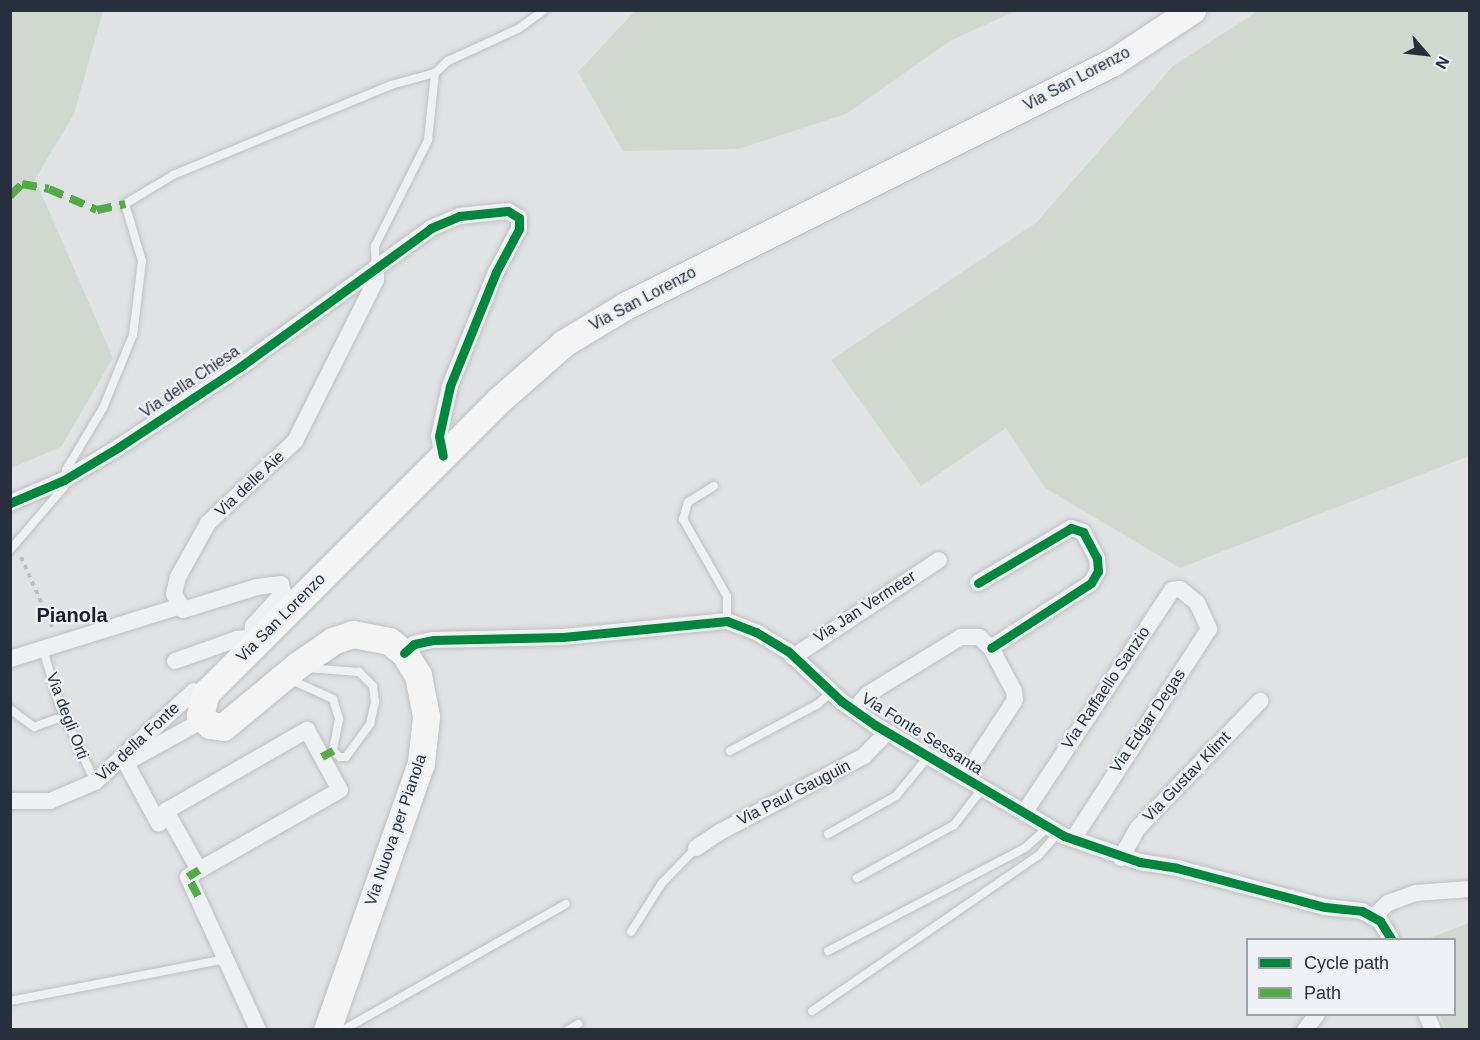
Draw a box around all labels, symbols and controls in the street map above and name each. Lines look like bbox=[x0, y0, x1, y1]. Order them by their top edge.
north arrow bbox=[1396, 24, 1456, 84]
street label: Via San Lorenzo bbox=[1020, 43, 1134, 115]
text: N bbox=[1432, 54, 1453, 72]
street label: Via San Lorenzo bbox=[586, 263, 700, 335]
street label: Via della Chiesa bbox=[137, 342, 243, 422]
street label: Via delle Aie bbox=[211, 447, 289, 521]
street label: Via Jan Vermeer bbox=[810, 567, 920, 647]
street label: Via San Lorenzo bbox=[232, 569, 330, 667]
district label: Pianola bbox=[36, 603, 108, 627]
street label: Via Raffaello Sanzio bbox=[1058, 623, 1154, 753]
street label: Via Edgar Degas bbox=[1106, 666, 1190, 776]
street label: Via degli Orti bbox=[42, 670, 92, 762]
street label: Via Fonte Sessanta bbox=[858, 689, 986, 779]
street label: Via della Fonte bbox=[93, 699, 183, 785]
street label: Via Gustav Klimt bbox=[1139, 728, 1235, 826]
street label: Via Nuova per Pianola bbox=[361, 752, 431, 908]
street label: Via Paul Gauguin bbox=[734, 756, 854, 830]
legend bbox=[1246, 938, 1456, 1016]
text: Cycle path bbox=[1304, 953, 1389, 973]
text: Path bbox=[1304, 983, 1341, 1003]

